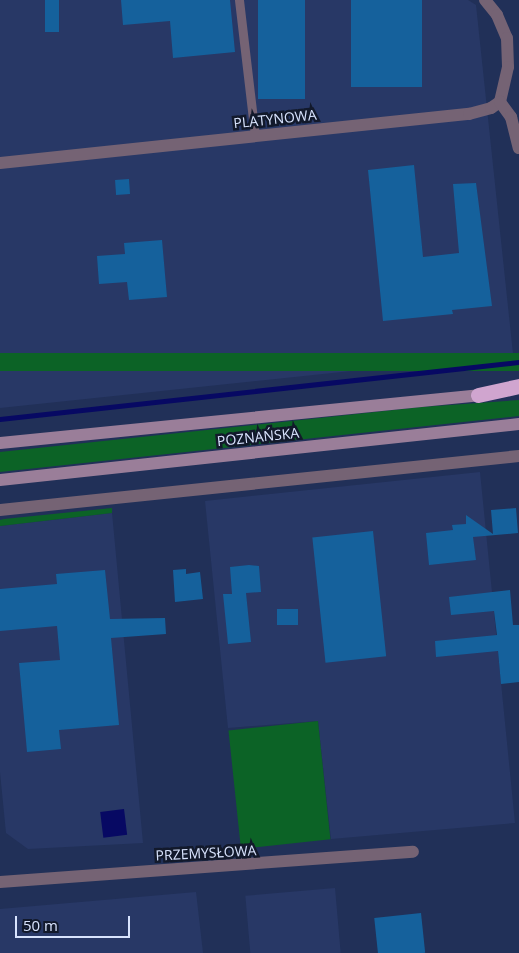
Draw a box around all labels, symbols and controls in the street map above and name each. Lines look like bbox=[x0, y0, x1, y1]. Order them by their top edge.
street label: PLATYNOWA bbox=[233, 106, 317, 132]
street label: POZNAŃSKA bbox=[216, 424, 300, 450]
street label: PRZEMYSŁOWA bbox=[155, 842, 257, 864]
scale bar bbox=[18, 906, 132, 938]
text: 50 m bbox=[23, 915, 58, 935]

